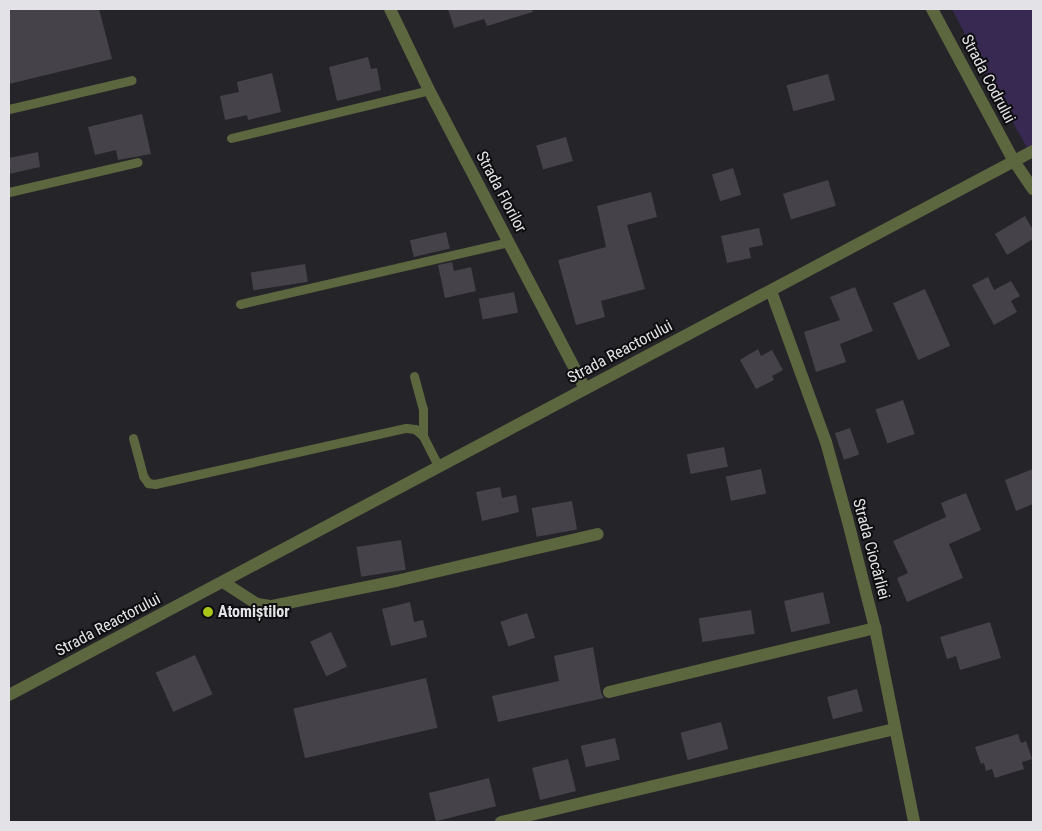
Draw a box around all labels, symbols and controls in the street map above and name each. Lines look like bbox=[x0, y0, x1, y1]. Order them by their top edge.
street label: Strada Codrului bbox=[957, 32, 1019, 126]
street label: Strada Florilor bbox=[472, 148, 530, 236]
street label: Strada Reactorului bbox=[564, 316, 676, 388]
street label: Strada Ciocârliei bbox=[848, 496, 894, 602]
street label: Strada Reactorului bbox=[52, 589, 164, 661]
place label: Atomiștilor bbox=[218, 602, 289, 622]
marker: Atomiștilor bbox=[202, 606, 214, 618]

